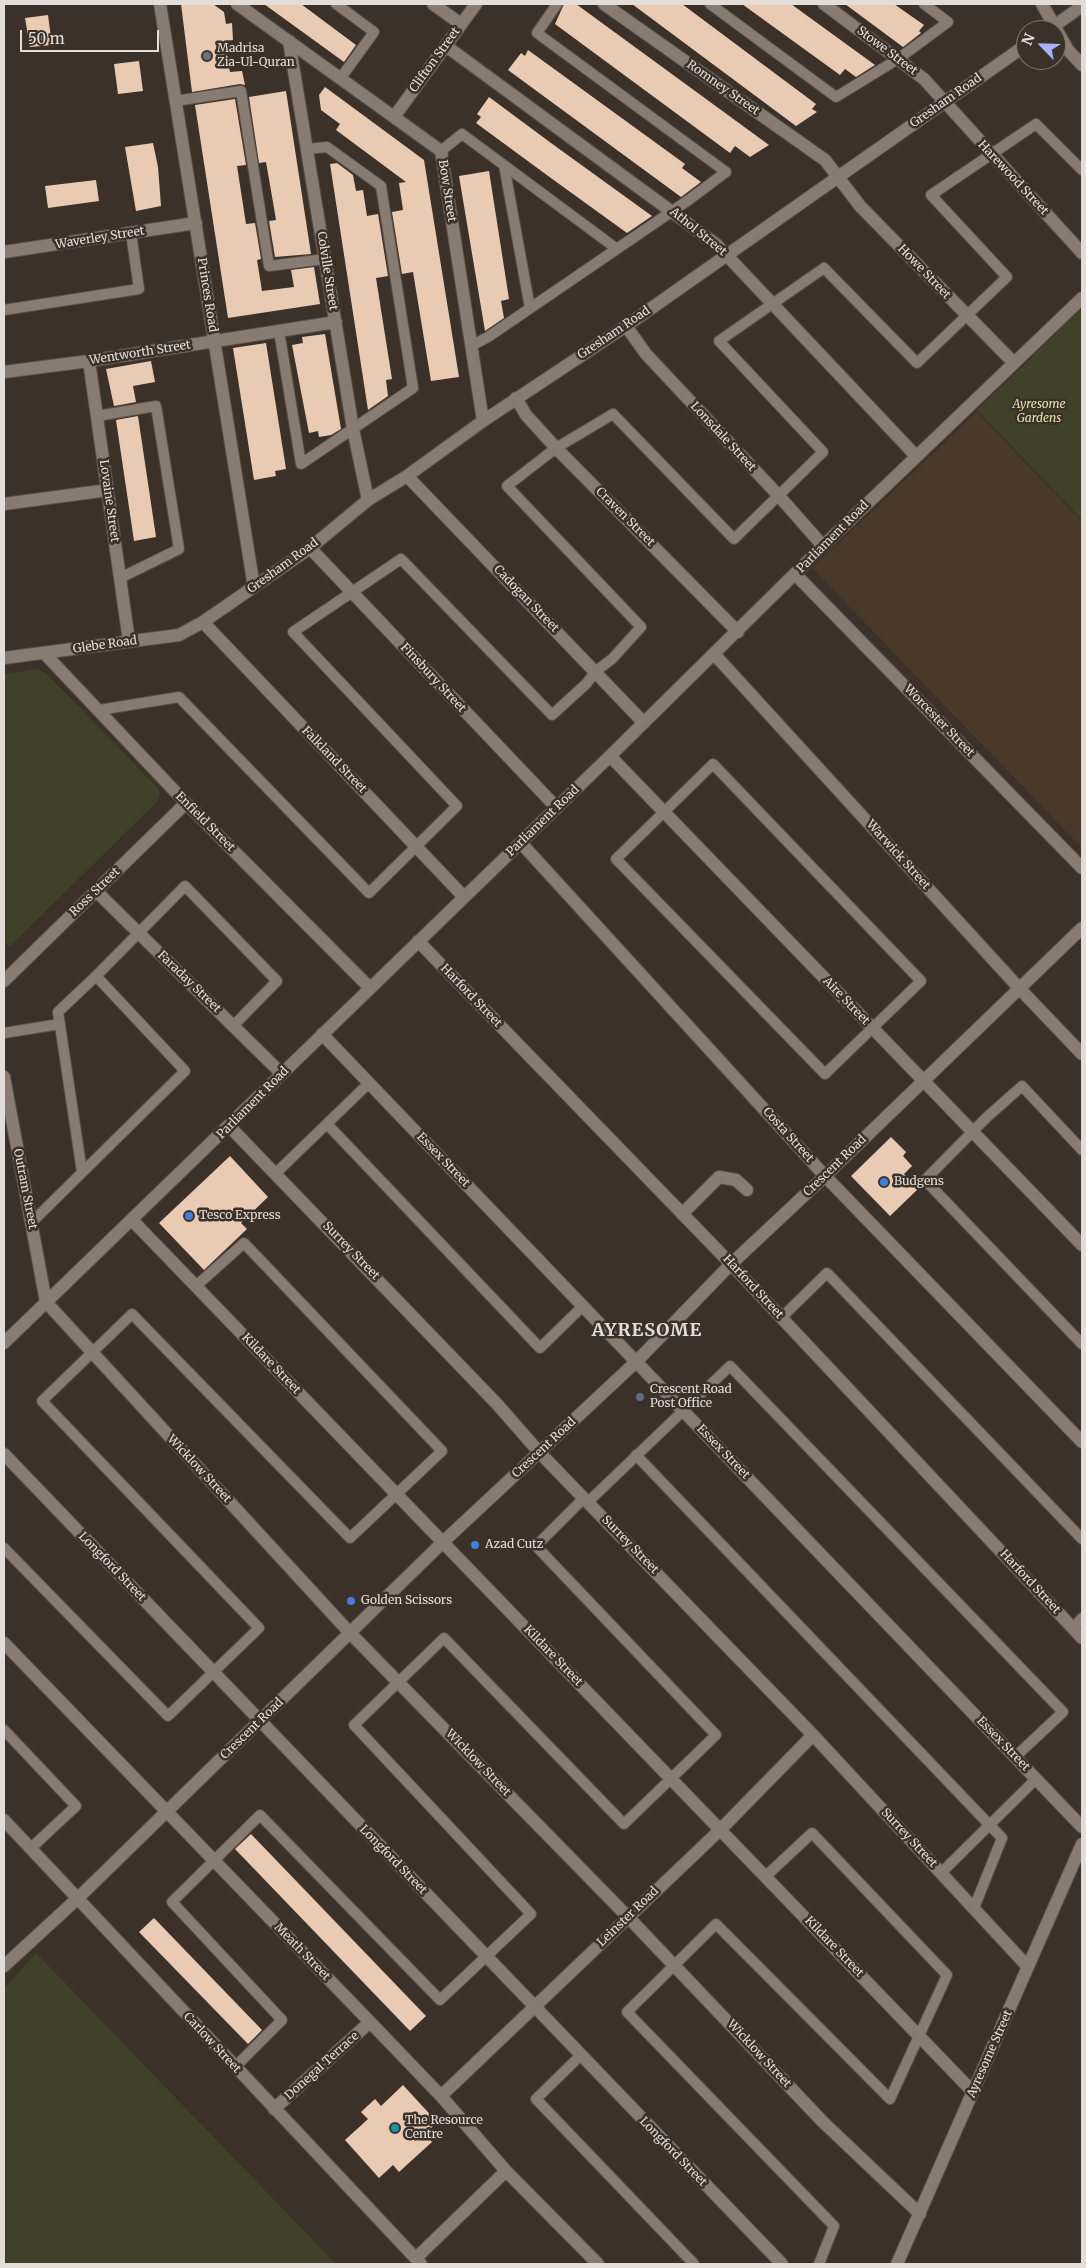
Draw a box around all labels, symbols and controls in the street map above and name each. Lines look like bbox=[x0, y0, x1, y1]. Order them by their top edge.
scale bar bbox=[22, 20, 161, 52]
north arrow bbox=[1016, 20, 1066, 70]
street label: Stowe Street bbox=[854, 24, 920, 78]
street label: Clifton Street bbox=[407, 25, 463, 95]
text: 50 m bbox=[28, 29, 65, 48]
text: N bbox=[1018, 31, 1039, 48]
place label: Madrisa Zia-Ul-Quran bbox=[217, 42, 295, 70]
marker: Madrisa Zia-Ul-Quran bbox=[201, 50, 213, 62]
street label: Romney Street bbox=[684, 58, 762, 118]
street label: Gresham Road bbox=[908, 71, 984, 131]
street label: Harewood Street bbox=[975, 138, 1051, 218]
street label: Bow Street bbox=[435, 159, 459, 223]
street label: Athol Street bbox=[667, 205, 729, 259]
street label: Waverley Street bbox=[54, 224, 146, 252]
street label: Colville Street bbox=[314, 230, 340, 312]
street label: Howe Street bbox=[895, 242, 953, 302]
street label: Princes Road bbox=[194, 257, 220, 333]
street label: Gresham Road bbox=[575, 304, 653, 362]
street label: Wentworth Street bbox=[88, 338, 192, 368]
park label: Ayresome Gardens bbox=[1012, 398, 1066, 426]
street label: Lonsdale Street bbox=[687, 399, 759, 475]
street label: Lovaine Street bbox=[96, 459, 122, 543]
street label: Craven Street bbox=[593, 485, 657, 549]
street label: Parliament Road bbox=[794, 498, 872, 576]
street label: Gresham Road bbox=[245, 536, 321, 596]
street label: Cadogan Street bbox=[490, 563, 562, 635]
street label: Glebe Road bbox=[72, 633, 138, 657]
street label: Finsbury Street bbox=[397, 640, 469, 716]
street label: Worcester Street bbox=[901, 682, 977, 760]
street label: Falkland Street bbox=[299, 724, 369, 796]
street label: Parliament Road bbox=[504, 783, 582, 859]
street label: Enfield Street bbox=[172, 789, 238, 855]
street label: Warwick Street bbox=[863, 817, 933, 893]
street label: Ross Street bbox=[67, 865, 123, 919]
street label: Faraday Street bbox=[154, 948, 224, 1016]
street label: Harford Street bbox=[437, 961, 505, 1031]
street label: Aire Street bbox=[820, 974, 872, 1028]
street label: Parliament Road bbox=[214, 1064, 292, 1142]
street label: Costa Street bbox=[760, 1105, 816, 1165]
street label: Essex Street bbox=[413, 1130, 473, 1190]
street label: Crescent Road bbox=[801, 1132, 869, 1200]
street label: Outram Street bbox=[10, 1148, 40, 1230]
place label: Budgens bbox=[894, 1175, 944, 1189]
marker: Budgens bbox=[878, 1176, 890, 1188]
place label: Tesco Express bbox=[199, 1209, 281, 1223]
marker: Tesco Express bbox=[183, 1210, 195, 1222]
street label: Surrey Street bbox=[320, 1219, 382, 1283]
street label: Harford Street bbox=[720, 1252, 786, 1322]
district label: AYRESOME bbox=[591, 1320, 703, 1342]
street label: Kildare Street bbox=[239, 1331, 303, 1397]
place label: Crescent Road Post Office bbox=[650, 1383, 732, 1411]
marker: Crescent Road Post Office bbox=[634, 1391, 646, 1403]
street label: Crescent Road bbox=[509, 1415, 579, 1481]
street label: Essex Street bbox=[693, 1422, 753, 1482]
street label: Wicklow Street bbox=[164, 1432, 234, 1506]
street label: Surrey Street bbox=[599, 1513, 661, 1577]
street label: Longford Street bbox=[75, 1529, 149, 1605]
place label: Azad Cutz bbox=[485, 1538, 543, 1552]
marker: Azad Cutz bbox=[469, 1539, 481, 1551]
street label: Harford Street bbox=[997, 1547, 1063, 1617]
place label: Golden Scissors bbox=[361, 1594, 452, 1608]
marker: Golden Scissors bbox=[345, 1595, 357, 1607]
street label: Kildare Street bbox=[521, 1623, 585, 1689]
street label: Crescent Road bbox=[218, 1695, 286, 1763]
street label: Essex Street bbox=[973, 1714, 1033, 1774]
street label: Wicklow Street bbox=[443, 1727, 513, 1799]
street label: Surrey Street bbox=[878, 1806, 940, 1870]
street label: Longford Street bbox=[356, 1822, 430, 1898]
street label: Leinster Road bbox=[594, 1884, 662, 1950]
street label: Kildare Street bbox=[802, 1914, 866, 1980]
street label: Meath Street bbox=[271, 1920, 333, 1984]
street label: Ayresome Street bbox=[964, 2008, 1016, 2100]
street label: Carlow Street bbox=[180, 2010, 244, 2076]
street label: Wicklow Street bbox=[724, 2017, 794, 2091]
street label: Donegal Terrace bbox=[282, 2029, 362, 2103]
place label: The Resource Centre bbox=[405, 2114, 483, 2142]
street label: Longford Street bbox=[636, 2114, 710, 2190]
marker: The Resource Centre bbox=[389, 2122, 401, 2134]

